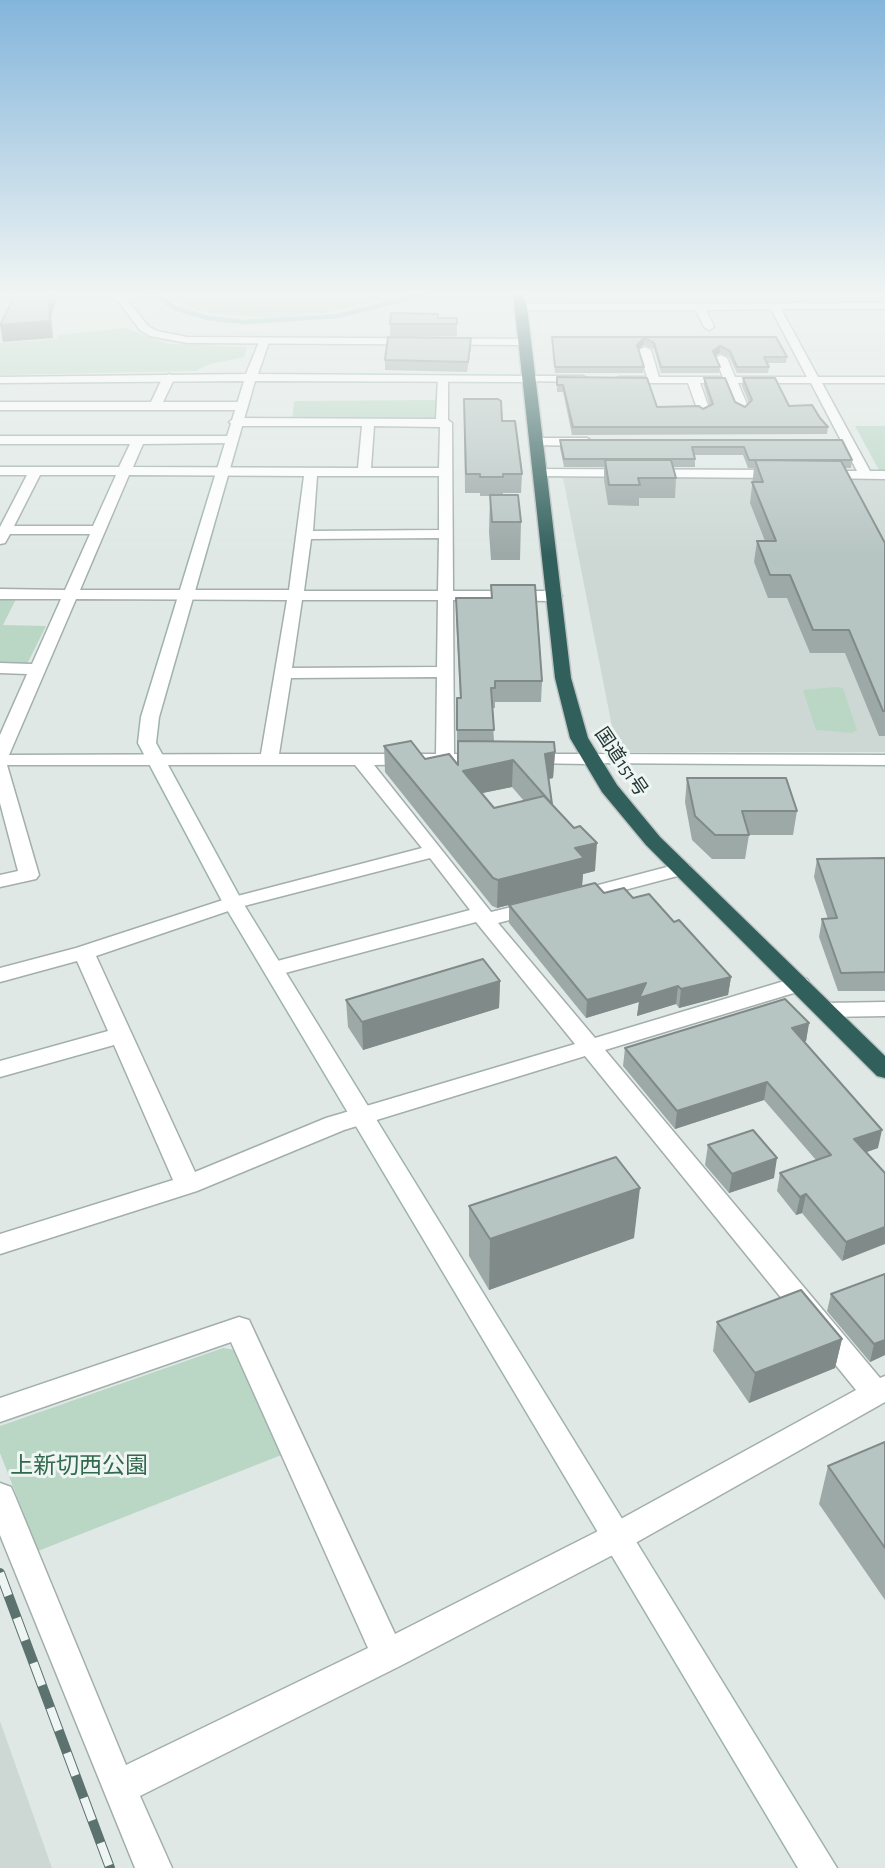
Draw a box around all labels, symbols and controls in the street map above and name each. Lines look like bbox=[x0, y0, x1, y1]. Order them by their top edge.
street label: 国道151号 bbox=[590, 723, 652, 801]
park label: 上新切西公園 bbox=[10, 1452, 148, 1480]

